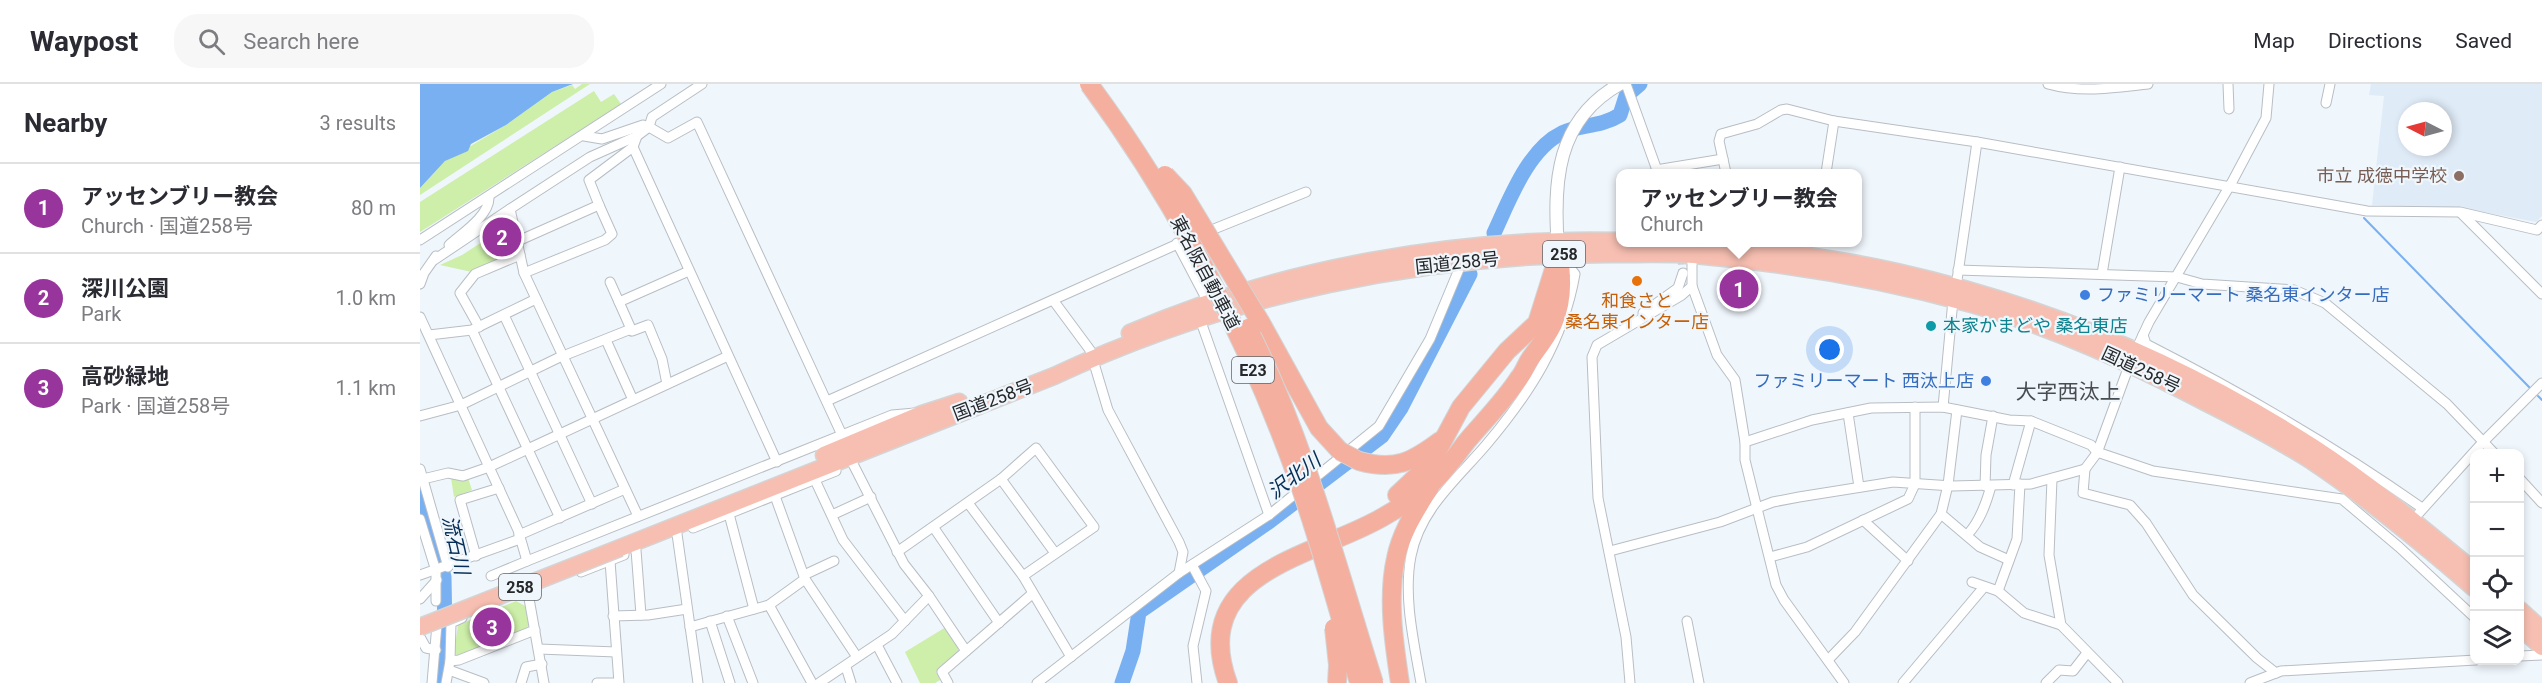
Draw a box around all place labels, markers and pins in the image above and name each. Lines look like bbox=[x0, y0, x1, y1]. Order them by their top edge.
place label: 市立 成徳中学校 bbox=[2317, 165, 2447, 186]
marker: 市立 成徳中学校 bbox=[2452, 169, 2466, 183]
pin: 2 bbox=[482, 214, 521, 260]
pin: 1 bbox=[1720, 266, 1758, 312]
marker: 和食さと 桑名東インター店 bbox=[1630, 274, 1644, 288]
place label: ファミリーマート 桑名東インター店 bbox=[2097, 284, 2389, 305]
marker: ファミリーマート 桑名東インター店 bbox=[2078, 288, 2092, 302]
place label: 和食さと 桑名東インター店 bbox=[1565, 290, 1709, 332]
place label: 本家かまどや 桑名東店 bbox=[1943, 315, 2127, 336]
marker: 本家かまどや 桑名東店 bbox=[1924, 319, 1938, 333]
place label: ファミリーマート 西汰上店 bbox=[1754, 370, 1974, 391]
marker: ファミリーマート 西汰上店 bbox=[1979, 374, 1993, 388]
pin: 3 bbox=[472, 604, 512, 650]

